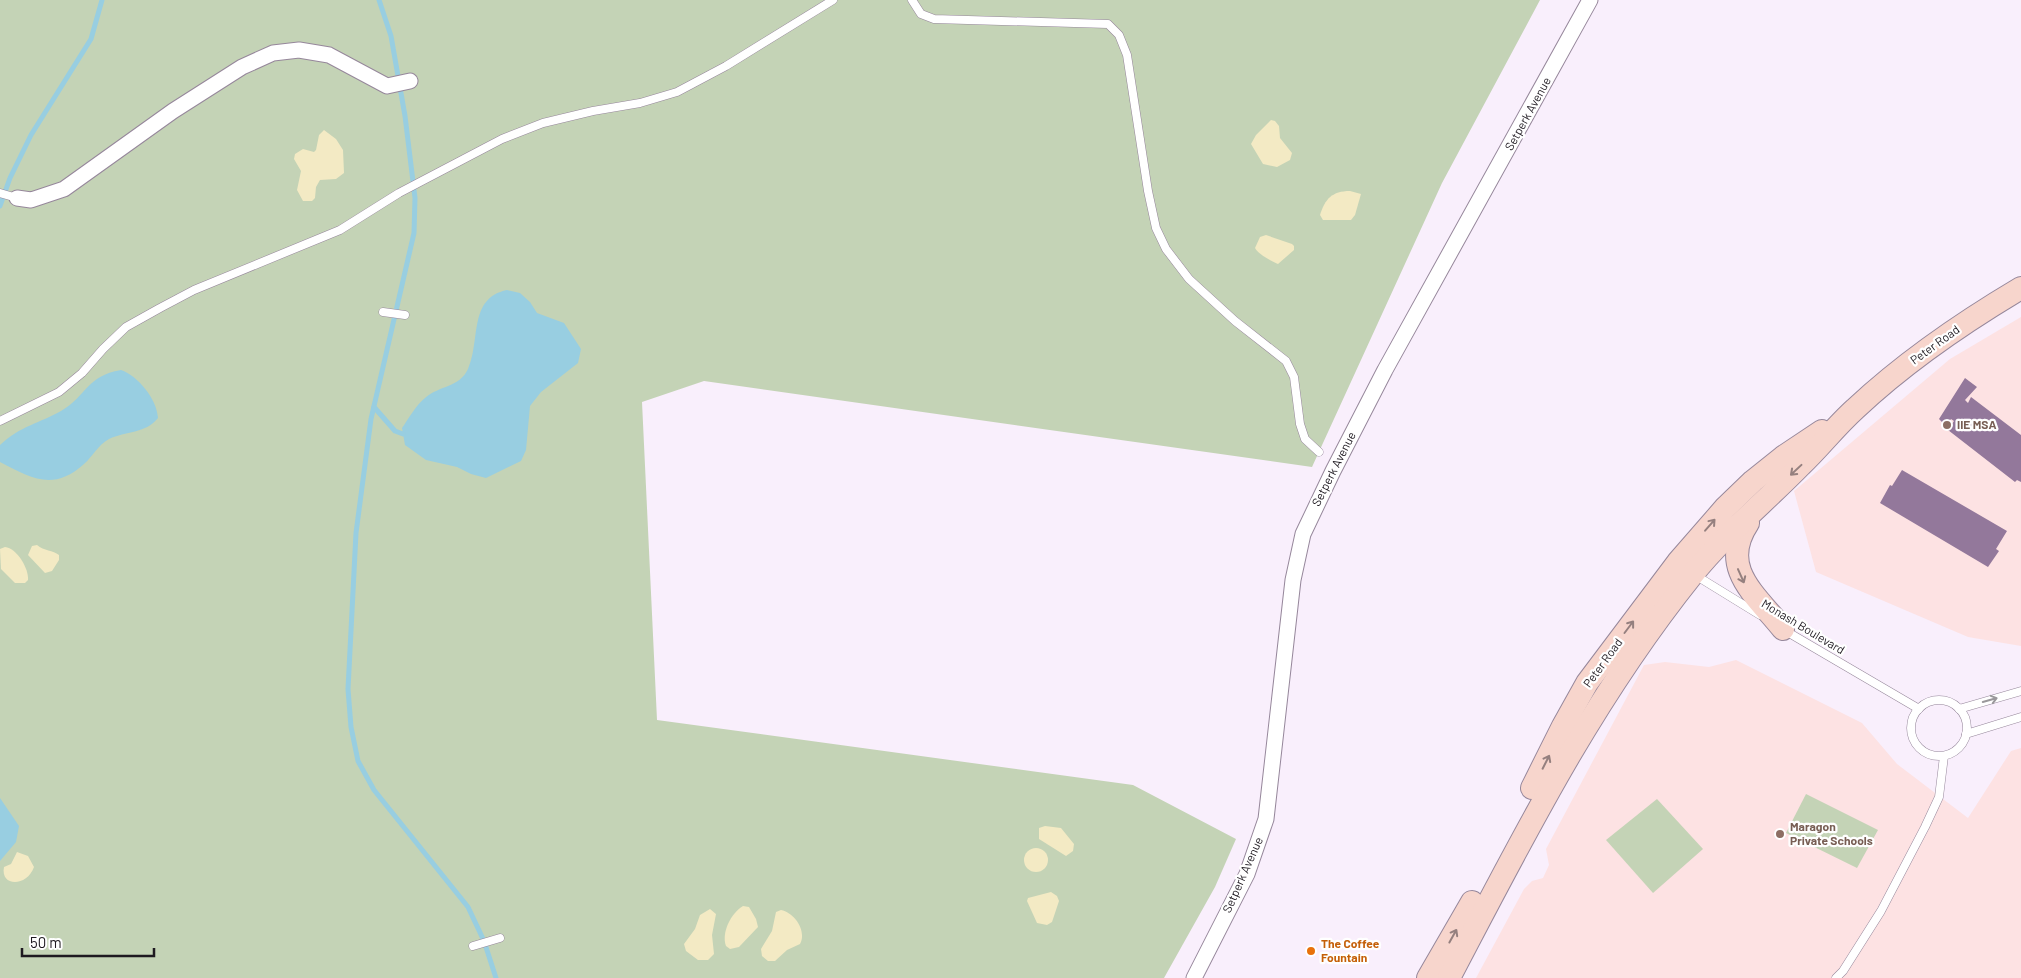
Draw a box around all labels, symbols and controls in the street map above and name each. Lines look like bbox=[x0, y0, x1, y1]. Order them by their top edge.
street label: Setperk Avenue bbox=[1501, 74, 1553, 153]
street label: Peter Road bbox=[1907, 322, 1962, 367]
place label: IIE MSA bbox=[1957, 417, 1997, 431]
marker: IIE MSA bbox=[1941, 419, 1953, 431]
street label: Setperk Avenue bbox=[1308, 429, 1358, 508]
one-way arrow bbox=[1790, 464, 1802, 476]
one-way arrow bbox=[1704, 519, 1716, 532]
one-way arrow bbox=[1737, 568, 1747, 583]
street label: Monash Boulevard bbox=[1759, 596, 1848, 656]
one-way arrow bbox=[1623, 621, 1634, 635]
street label: Peter Road bbox=[1580, 635, 1625, 690]
one-way arrow bbox=[1982, 695, 1998, 704]
one-way arrow bbox=[1541, 755, 1551, 770]
place label: Maragon Private Schools bbox=[1790, 819, 1873, 847]
marker: Maragon Private Schools bbox=[1774, 828, 1786, 840]
street label: Setperk Avenue bbox=[1219, 834, 1265, 915]
scale bar bbox=[22, 926, 155, 958]
one-way arrow bbox=[1448, 930, 1458, 944]
text: 50 m bbox=[30, 933, 62, 951]
place label: The Coffee Fountain bbox=[1321, 936, 1380, 964]
marker: The Coffee Fountain bbox=[1305, 945, 1317, 957]

